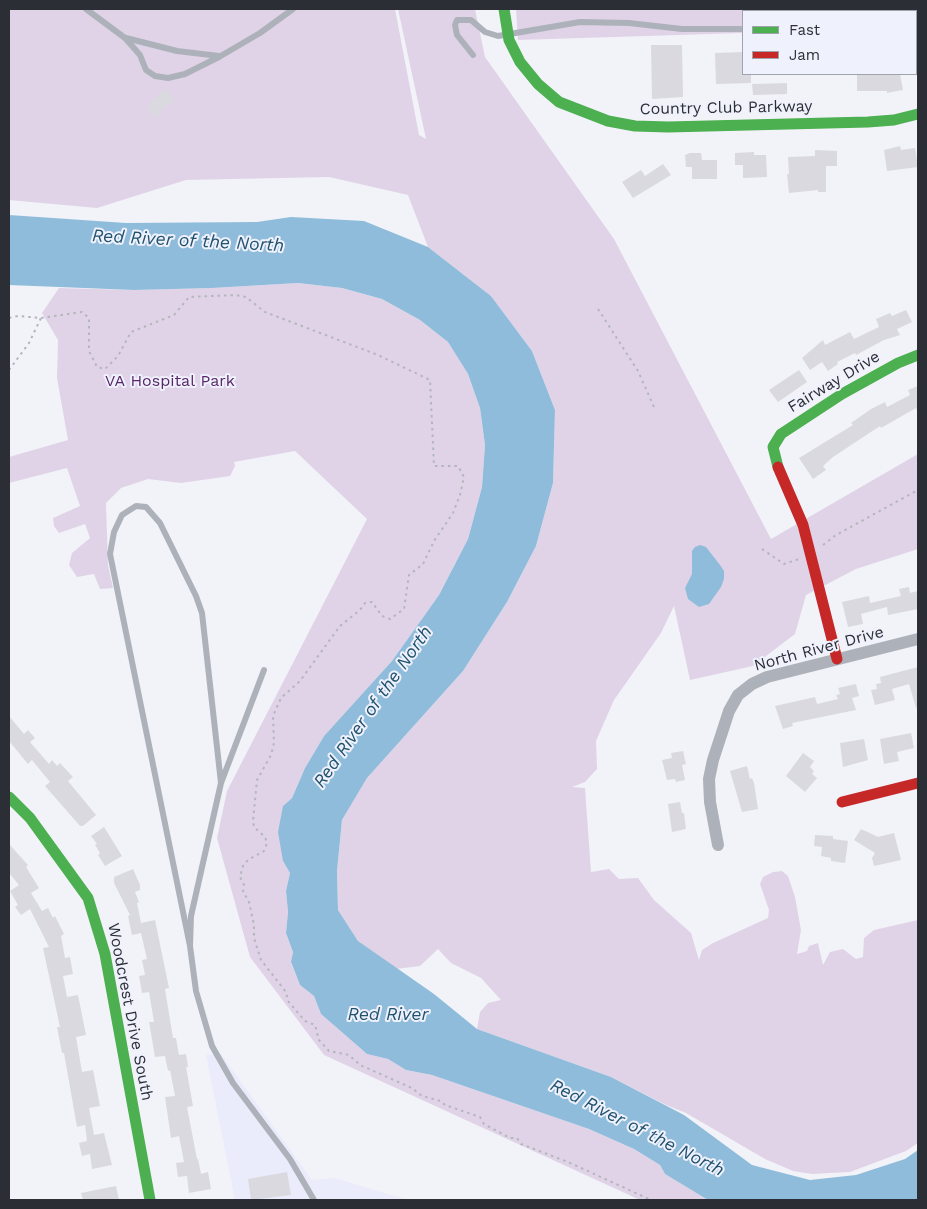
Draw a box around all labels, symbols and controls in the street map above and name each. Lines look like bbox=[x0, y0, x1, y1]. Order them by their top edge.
legend bbox=[742, 10, 917, 75]
text: Fast bbox=[789, 21, 820, 39]
text: Jam bbox=[789, 46, 820, 64]
street label: Country Club Parkway bbox=[639, 97, 813, 119]
water label: Red River of the North bbox=[91, 225, 285, 257]
street label: Fairway Drive bbox=[784, 347, 884, 417]
park label: VA Hospital Park bbox=[105, 371, 235, 391]
water label: Red River of the North bbox=[309, 622, 437, 792]
street label: North River Drive bbox=[752, 622, 886, 676]
street label: Woodcrest Drive South bbox=[103, 921, 157, 1103]
water label: Red River bbox=[347, 1004, 429, 1026]
water label: Red River of the North bbox=[546, 1075, 728, 1181]

